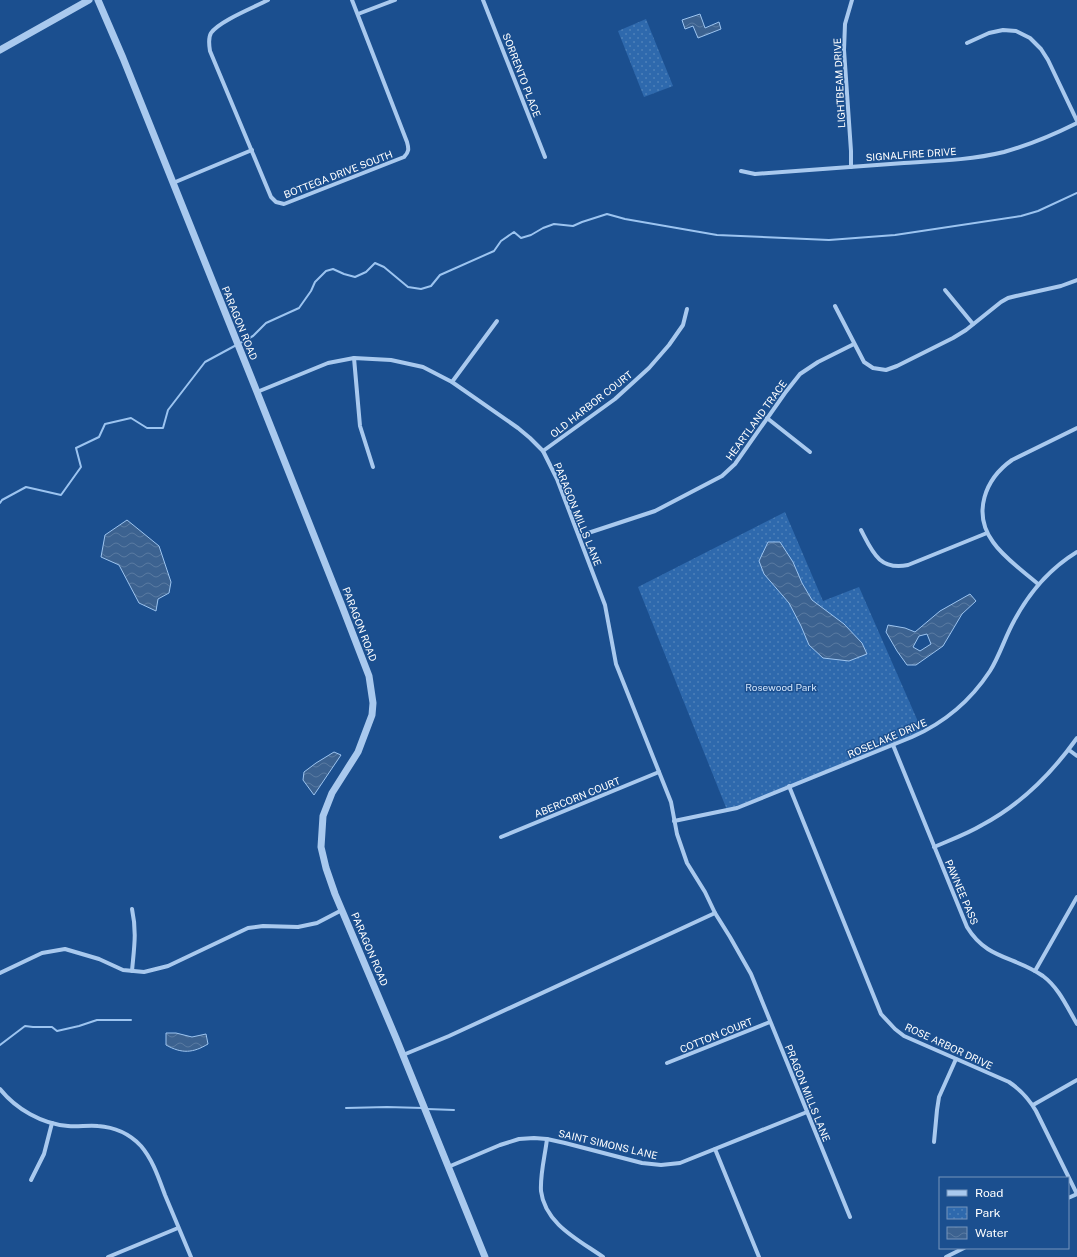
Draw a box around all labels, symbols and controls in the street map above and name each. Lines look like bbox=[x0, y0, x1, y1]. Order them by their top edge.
street label: SORRENTO PLACE bbox=[500, 31, 544, 119]
street label: LIGHTBEAM DRIVE bbox=[831, 38, 847, 128]
street label: SIGNALFIRE DRIVE bbox=[865, 145, 957, 163]
street label: BOTTEGA DRIVE SOUTH bbox=[282, 148, 394, 200]
street label: PARAGON ROAD bbox=[220, 284, 260, 362]
street label: OLD HARBOR COURT bbox=[548, 368, 634, 440]
street label: HEARTLAND TRACE bbox=[723, 378, 789, 462]
street label: PARAGON MILLS LANE bbox=[552, 461, 604, 567]
street label: PARAGON ROAD bbox=[340, 585, 380, 663]
park label: Rosewood Park bbox=[745, 681, 817, 693]
street label: ROSELAKE DRIVE bbox=[846, 716, 928, 760]
street label: ABERCORN COURT bbox=[532, 774, 622, 820]
street label: PAWNEE PASS bbox=[943, 857, 981, 927]
street label: PARAGON ROAD bbox=[349, 910, 391, 988]
street label: COTTON COURT bbox=[678, 1015, 754, 1055]
street label: ROSE ARBOR DRIVE bbox=[903, 1020, 995, 1072]
street label: PRAGON MILLS LANE bbox=[783, 1043, 833, 1143]
street label: SAINT SIMONS LANE bbox=[557, 1127, 659, 1161]
legend bbox=[939, 1177, 1069, 1249]
text: Road bbox=[975, 1186, 1003, 1200]
text: Park bbox=[975, 1206, 1001, 1220]
text: Water bbox=[975, 1226, 1009, 1240]

